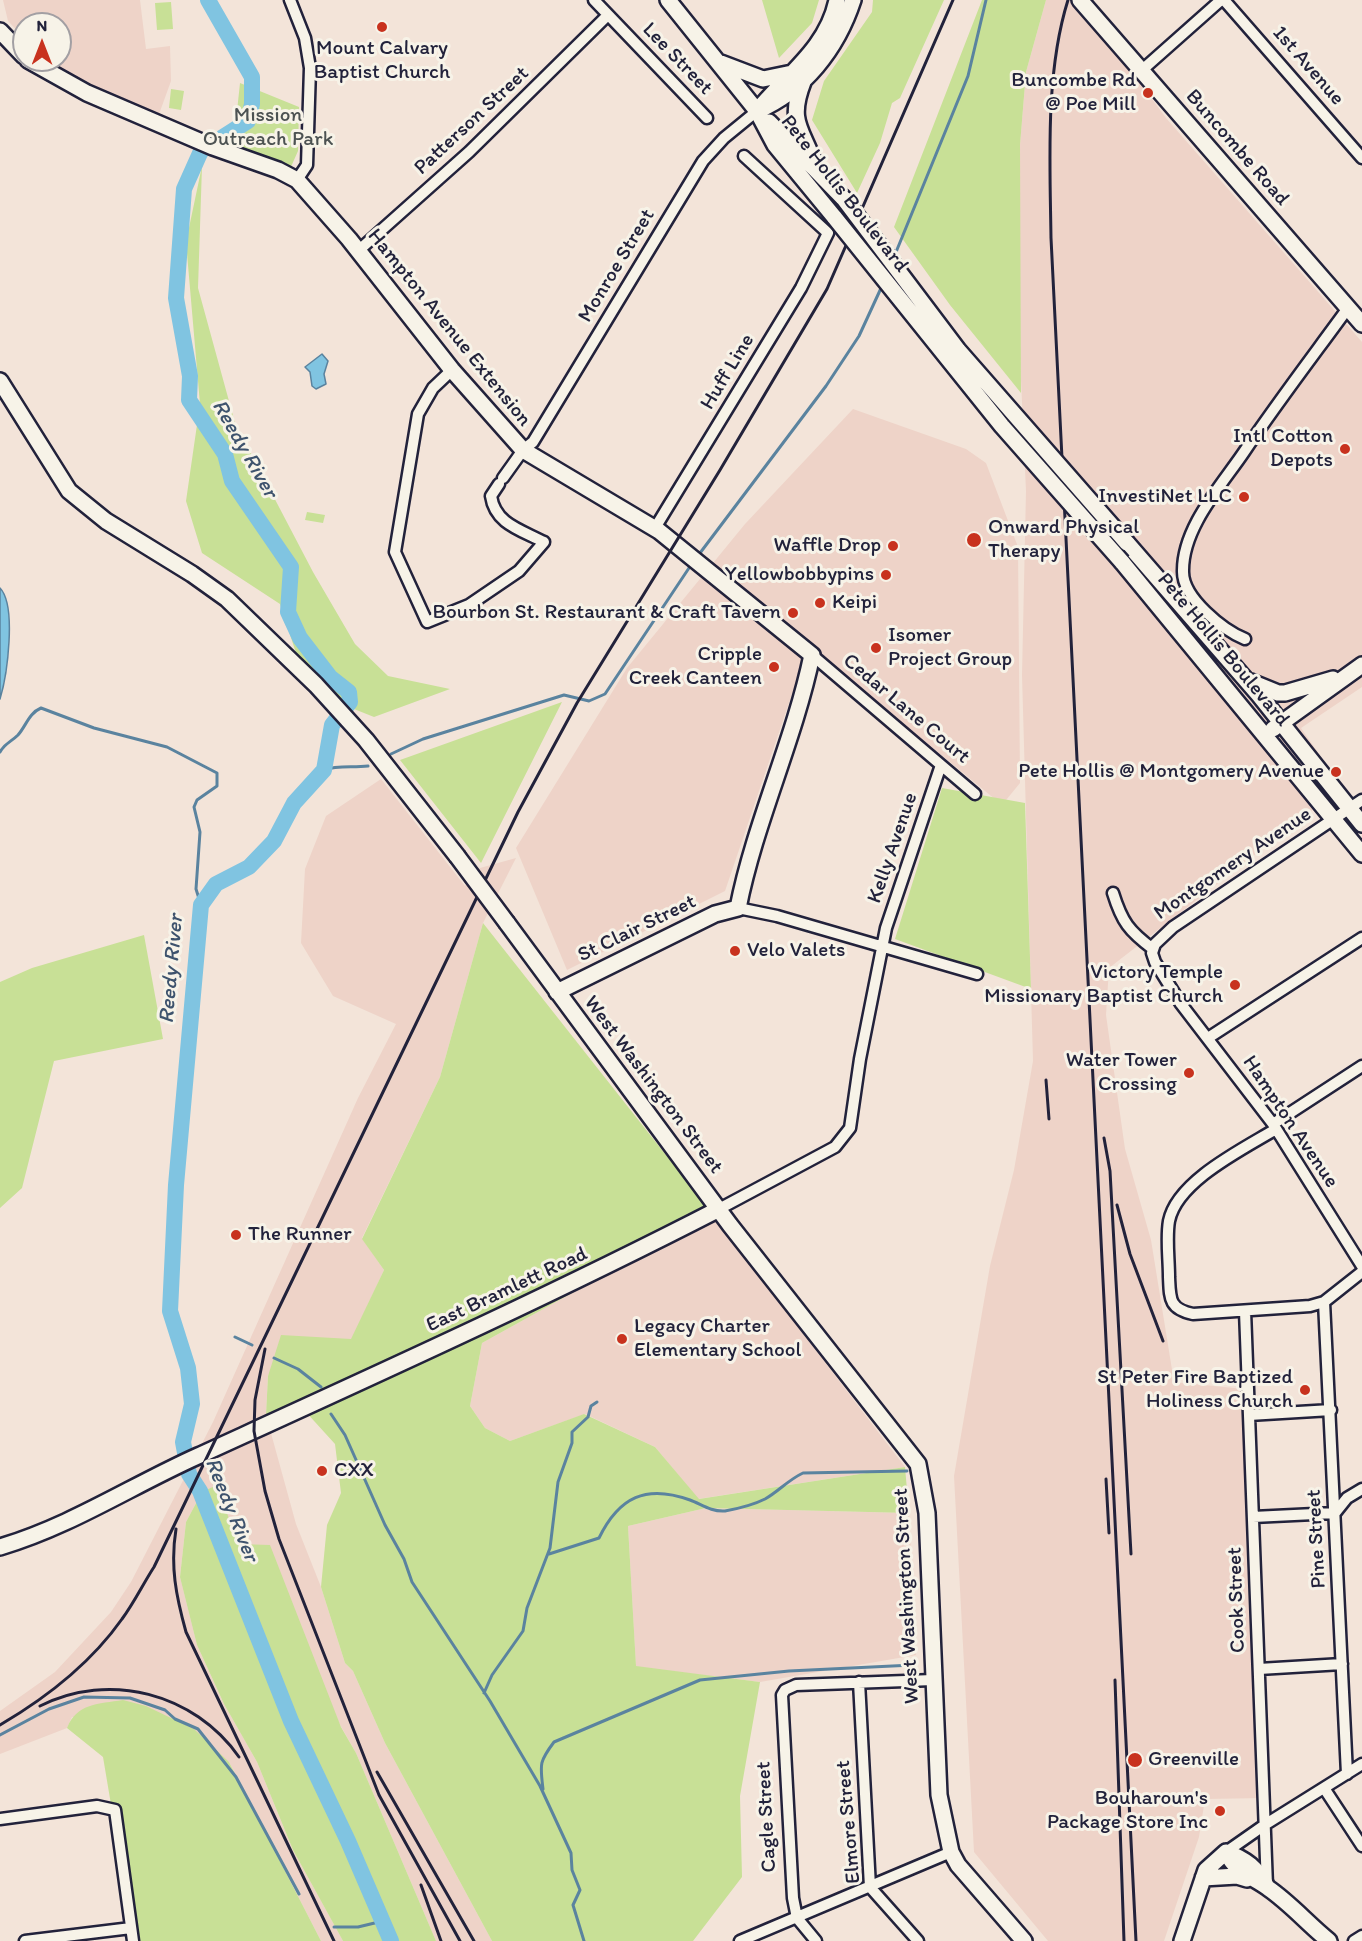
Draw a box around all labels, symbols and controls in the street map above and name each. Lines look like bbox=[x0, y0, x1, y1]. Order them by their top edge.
north arrow bbox=[12, 12, 72, 72]
text: N bbox=[37, 16, 47, 35]
street label: Lee Street bbox=[636, 18, 718, 100]
marker: Mount Calvary Baptist Church bbox=[375, 20, 389, 34]
street label: 1st Avenue bbox=[1267, 21, 1349, 111]
place label: Mount Calvary Baptist Church bbox=[314, 36, 450, 86]
street label: Patterson Street bbox=[409, 61, 535, 181]
place label: Buncombe Rd @ Poe Mill bbox=[1011, 68, 1136, 118]
street label: Buncombe Road bbox=[1180, 85, 1294, 211]
marker: Buncombe Rd @ Poe Mill bbox=[1141, 86, 1155, 100]
park label: Mission Outreach Park bbox=[203, 103, 333, 153]
street label: Pete Hollis Boulevard bbox=[775, 110, 913, 278]
street label: Monroe Street bbox=[573, 205, 661, 327]
street label: Hampton Avenue Extension bbox=[361, 224, 537, 432]
street label: Huff Line bbox=[696, 330, 760, 414]
water label: Reedy River bbox=[205, 395, 283, 503]
place label: Intl Cotton Depots bbox=[1233, 424, 1333, 474]
marker: Intl Cotton Depots bbox=[1338, 442, 1352, 456]
place label: InvestiNet LLC bbox=[1098, 484, 1232, 510]
marker: InvestiNet LLC bbox=[1237, 490, 1251, 504]
place label: Onward Physical Therapy bbox=[988, 515, 1139, 565]
marker: Onward Physical Therapy bbox=[965, 531, 983, 549]
place label: Waffle Drop bbox=[774, 533, 881, 559]
marker: Waffle Drop bbox=[886, 539, 900, 553]
place label: Yellowbobbypins bbox=[725, 562, 874, 588]
marker: Yellowbobbypins bbox=[879, 568, 893, 582]
street label: Pete Hollis Boulevard bbox=[1151, 568, 1295, 732]
place label: Keipi bbox=[832, 590, 877, 616]
marker: Keipi bbox=[813, 596, 827, 610]
place label: Bourbon St. Restaurant & Craft Tavern bbox=[432, 600, 781, 626]
marker: Bourbon St. Restaurant & Craft Tavern bbox=[786, 606, 800, 620]
place label: Isomer Project Group bbox=[888, 623, 1012, 673]
marker: Isomer Project Group bbox=[869, 641, 883, 655]
place label: Cripple Creek Canteen bbox=[629, 642, 762, 692]
street label: Cedar Lane Court bbox=[837, 649, 975, 769]
marker: Cripple Creek Canteen bbox=[767, 660, 781, 674]
place label: Pete Hollis @ Montgomery Avenue bbox=[1018, 759, 1324, 785]
marker: Pete Hollis @ Montgomery Avenue bbox=[1329, 765, 1343, 779]
street label: Kelly Avenue bbox=[862, 789, 924, 907]
street label: Montgomery Avenue bbox=[1149, 802, 1317, 926]
street label: St Clair Street bbox=[574, 890, 700, 968]
water label: Reedy River bbox=[154, 913, 190, 1025]
place label: Velo Valets bbox=[747, 938, 846, 964]
marker: Velo Valets bbox=[728, 944, 742, 958]
place label: Victory Temple Missionary Baptist Church bbox=[984, 960, 1223, 1010]
marker: Victory Temple Missionary Baptist Church bbox=[1228, 978, 1242, 992]
street label: West Washington Street bbox=[578, 991, 728, 1179]
place label: Water Tower Crossing bbox=[1066, 1048, 1177, 1098]
street label: Hampton Avenue bbox=[1236, 1051, 1344, 1193]
marker: Water Tower Crossing bbox=[1182, 1066, 1196, 1080]
place label: The Runner bbox=[248, 1222, 351, 1248]
marker: The Runner bbox=[229, 1228, 243, 1242]
street label: East Bramlett Road bbox=[422, 1242, 592, 1338]
place label: Legacy Charter Elementary School bbox=[634, 1314, 801, 1364]
marker: Legacy Charter Elementary School bbox=[615, 1332, 629, 1346]
place label: St Peter Fire Baptized Holiness Church bbox=[1097, 1365, 1293, 1415]
marker: St Peter Fire Baptized Holiness Church bbox=[1298, 1383, 1312, 1397]
water label: Reedy River bbox=[198, 1454, 264, 1566]
place label: CXX bbox=[334, 1458, 374, 1484]
marker: CXX bbox=[315, 1464, 329, 1478]
street label: West Washington Street bbox=[889, 1487, 925, 1705]
street label: Pine Street bbox=[1302, 1489, 1332, 1589]
street label: Cook Street bbox=[1223, 1547, 1251, 1653]
place label: Greenville bbox=[1148, 1747, 1239, 1773]
marker: Greenville bbox=[1126, 1751, 1144, 1769]
street label: Elmore Street bbox=[831, 1759, 867, 1885]
street label: Cagle Street bbox=[752, 1761, 782, 1873]
place label: Bouharoun's Package Store Inc bbox=[1047, 1786, 1208, 1836]
marker: Bouharoun's Package Store Inc bbox=[1213, 1804, 1227, 1818]

